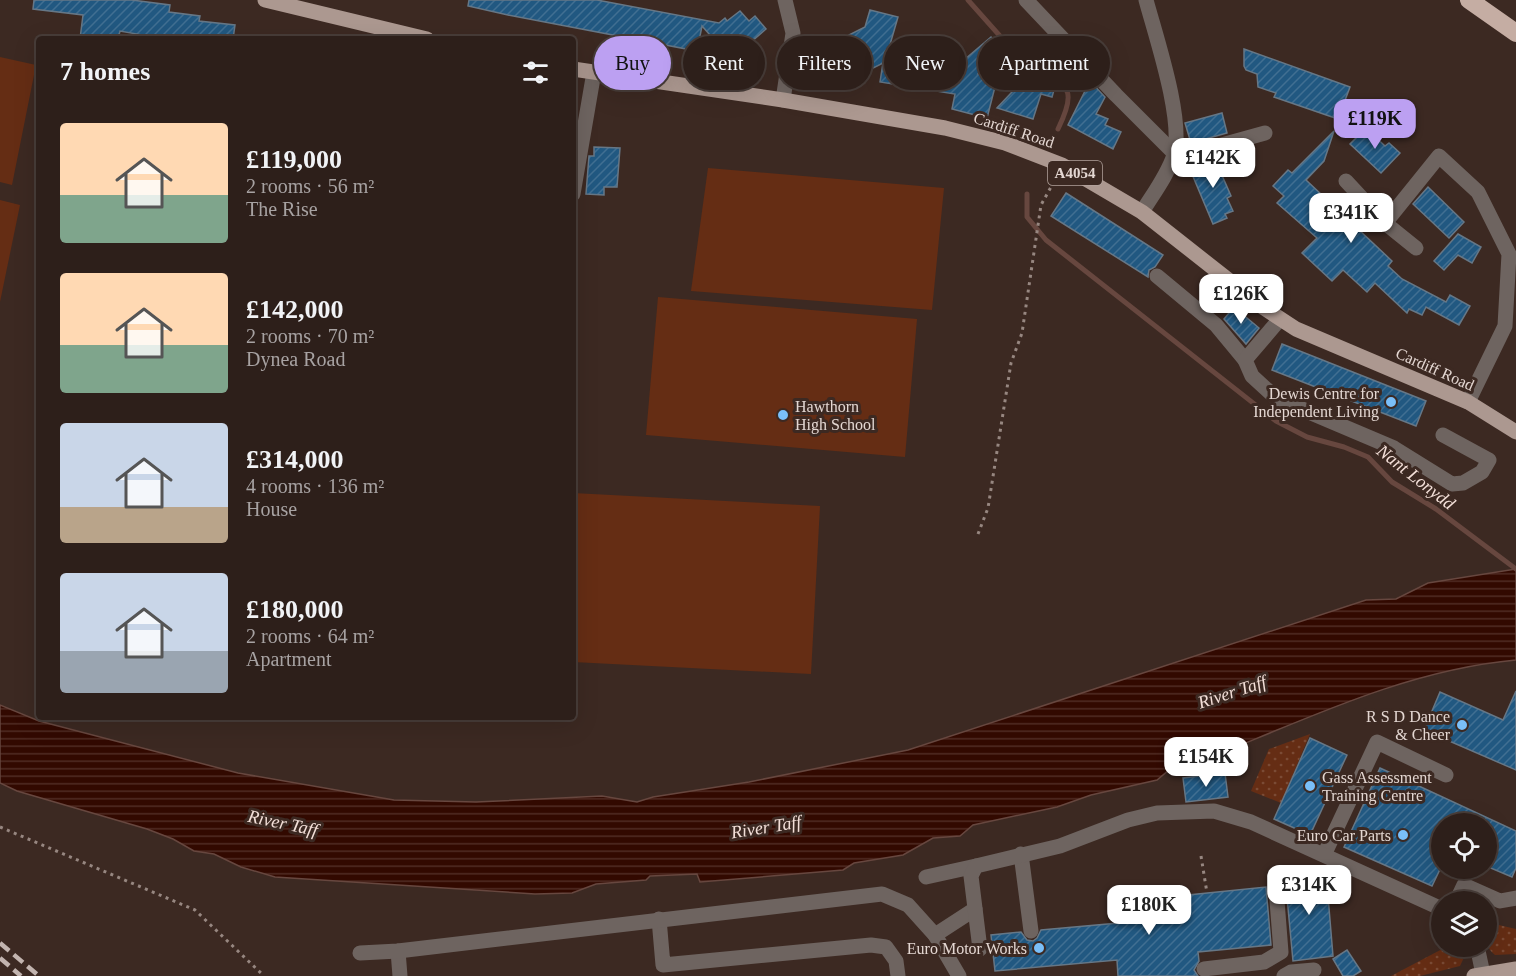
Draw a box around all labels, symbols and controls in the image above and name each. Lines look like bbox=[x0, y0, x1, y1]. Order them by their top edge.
chip: Buy bbox=[594, 36, 671, 90]
chip: Rent bbox=[683, 36, 765, 90]
chip: Filters bbox=[777, 36, 872, 90]
chip: New bbox=[884, 36, 966, 90]
chip: Apartment bbox=[978, 36, 1110, 90]
icon: filters bbox=[519, 56, 552, 89]
text: 7 homes bbox=[60, 57, 150, 86]
pin: £119K bbox=[1333, 99, 1417, 150]
text: £119K bbox=[1348, 107, 1402, 129]
street label: Cardiff Road bbox=[972, 109, 1056, 151]
pin: £142K bbox=[1171, 138, 1255, 189]
text: £119,000 bbox=[246, 145, 342, 174]
text: £142K bbox=[1185, 146, 1241, 168]
icon: home bbox=[108, 147, 180, 219]
road number: A4054 bbox=[1048, 161, 1102, 185]
text: 2 rooms · 56 m² bbox=[246, 175, 374, 197]
pin: £341K bbox=[1309, 193, 1393, 244]
text: The Rise bbox=[246, 198, 318, 220]
text: £341K bbox=[1323, 201, 1379, 223]
pin: £126K bbox=[1199, 274, 1283, 325]
text: £126K bbox=[1213, 282, 1269, 304]
text: £142,000 bbox=[246, 295, 344, 324]
icon: home bbox=[108, 297, 180, 369]
text: 2 rooms · 70 m² bbox=[246, 325, 374, 347]
street label: Cardiff Road bbox=[1393, 344, 1477, 394]
text: Dynea Road bbox=[246, 348, 345, 370]
place label: Dewis Centre for Independent Living bbox=[1253, 385, 1380, 421]
marker: Dewis Centre for Independent Living bbox=[1384, 395, 1398, 409]
place label: Hawthorn High School bbox=[795, 398, 876, 434]
marker: Hawthorn High School bbox=[776, 408, 790, 422]
water label: Nant Lonydd bbox=[1372, 440, 1460, 514]
text: £314,000 bbox=[246, 445, 344, 474]
icon: home bbox=[108, 447, 180, 519]
text: 4 rooms · 136 m² bbox=[246, 475, 384, 497]
text: House bbox=[246, 498, 297, 520]
text: £180,000 bbox=[246, 595, 344, 624]
icon: home bbox=[108, 597, 180, 669]
text: 2 rooms · 64 m² bbox=[246, 625, 374, 647]
text: Apartment bbox=[246, 648, 332, 670]
water label: River Taff bbox=[1194, 671, 1272, 713]
place label: R S D Dance & Cheer bbox=[1366, 708, 1451, 743]
marker: R S D Dance & Cheer bbox=[1455, 718, 1469, 732]
pin: £154K bbox=[1164, 737, 1248, 788]
text: £154K bbox=[1178, 745, 1234, 767]
place label: Gass Assessment Training Centre bbox=[1322, 769, 1432, 805]
marker: Gass Assessment Training Centre bbox=[1303, 779, 1317, 793]
water label: River Taff bbox=[245, 806, 323, 841]
water label: River Taff bbox=[728, 811, 806, 843]
map controls bbox=[1431, 813, 1497, 957]
button: locate bbox=[1431, 813, 1497, 879]
place label: Euro Car Parts bbox=[1297, 827, 1391, 844]
marker: Euro Car Parts bbox=[1396, 828, 1410, 842]
pin: £314K bbox=[1267, 865, 1351, 916]
text: £314K bbox=[1281, 873, 1337, 895]
pin: £180K bbox=[1107, 885, 1191, 936]
button: layers bbox=[1431, 891, 1497, 957]
text: £180K bbox=[1121, 893, 1177, 915]
place label: Euro Motor Works bbox=[907, 940, 1027, 957]
marker: Euro Motor Works bbox=[1032, 941, 1046, 955]

